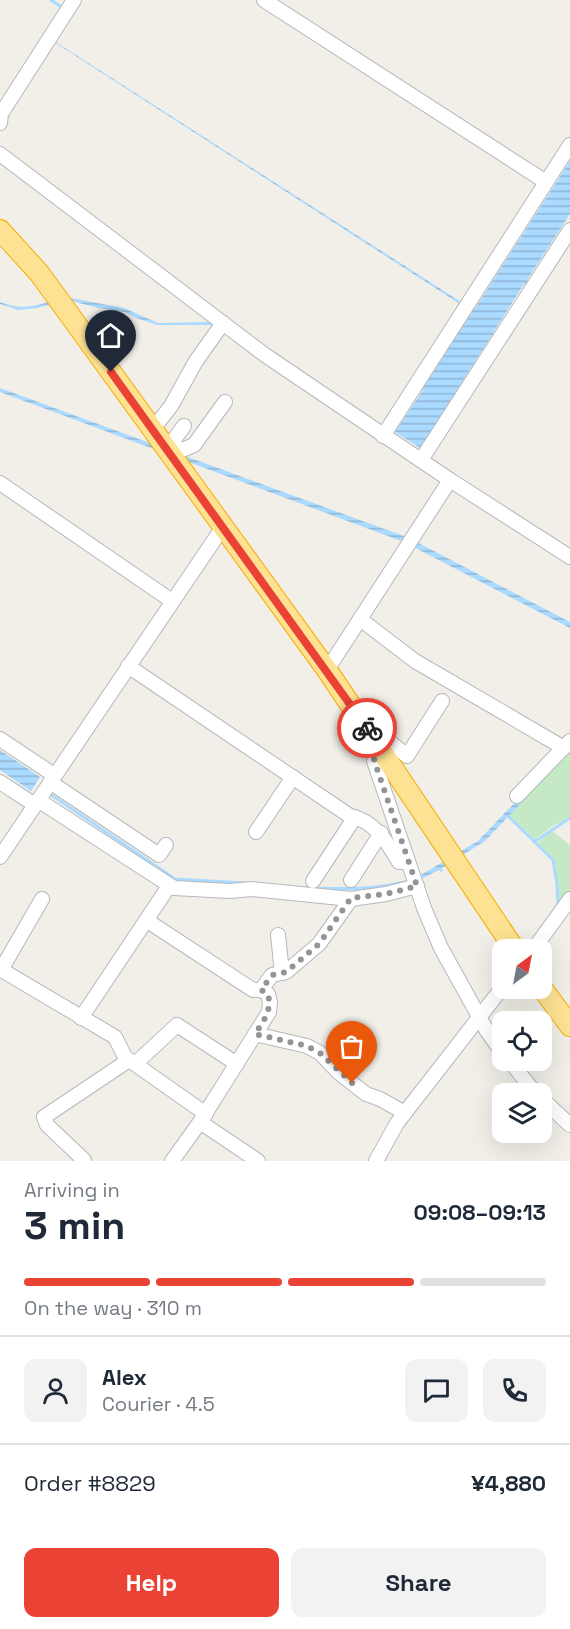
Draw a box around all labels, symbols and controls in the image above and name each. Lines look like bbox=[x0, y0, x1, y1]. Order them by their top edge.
pin bbox=[85, 310, 136, 372]
icon: home bbox=[94, 319, 127, 352]
courier bbox=[337, 698, 397, 758]
icon: bike bbox=[351, 712, 384, 745]
north arrow bbox=[492, 939, 552, 999]
map controls bbox=[492, 939, 552, 1143]
button: locate bbox=[492, 1011, 552, 1071]
pin bbox=[326, 1021, 377, 1083]
icon: bag bbox=[335, 1030, 368, 1063]
button: layers bbox=[492, 1083, 552, 1143]
text: Arriving in bbox=[24, 1177, 120, 1203]
text: 09:08–09:13 bbox=[414, 1198, 546, 1226]
text: 3 min bbox=[24, 1201, 125, 1250]
text: On the way · 310 m bbox=[24, 1295, 202, 1321]
button: person bbox=[24, 1359, 87, 1422]
button: chat bbox=[405, 1359, 468, 1422]
button: phone bbox=[483, 1359, 546, 1422]
text: Alex bbox=[102, 1363, 147, 1391]
text: Courier · 4.5 bbox=[102, 1391, 215, 1417]
text: Order #8829 bbox=[24, 1469, 156, 1497]
text: ¥4,880 bbox=[471, 1469, 546, 1497]
button: Help bbox=[24, 1548, 279, 1617]
button: Share bbox=[291, 1548, 546, 1617]

